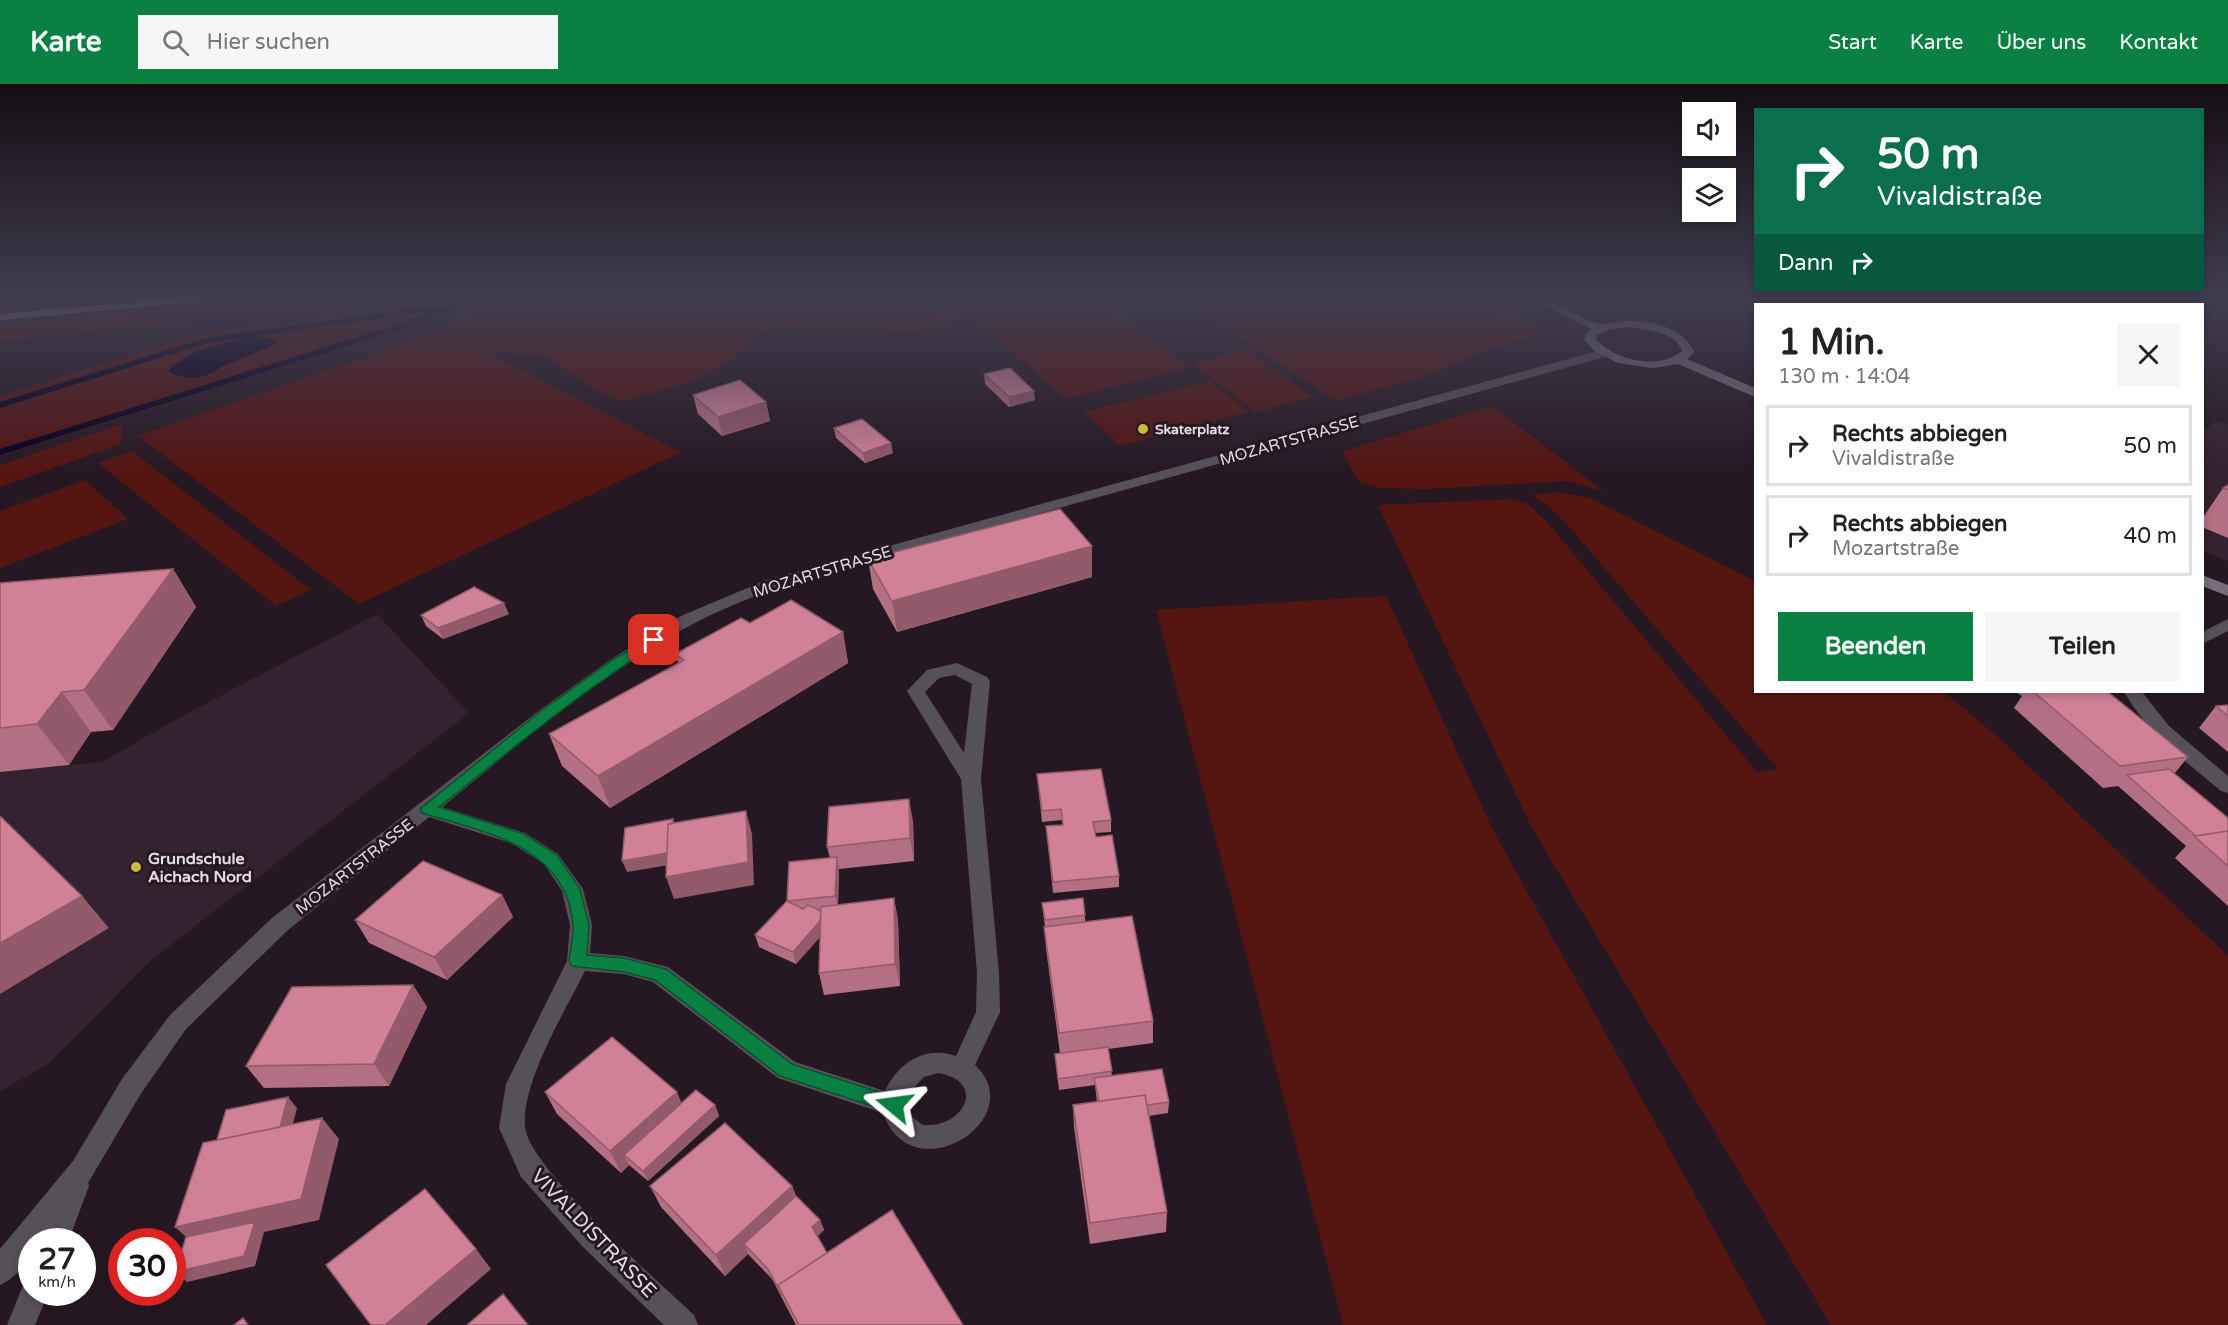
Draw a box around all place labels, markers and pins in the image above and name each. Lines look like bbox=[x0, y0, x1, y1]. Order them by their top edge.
place label: Skaterplatz bbox=[1155, 421, 1230, 438]
marker: Skaterplatz bbox=[1136, 422, 1150, 436]
pin bbox=[628, 614, 679, 665]
place label: Grundschule Aichach Nord bbox=[148, 849, 252, 887]
marker: Grundschule Aichach Nord bbox=[129, 860, 143, 874]

